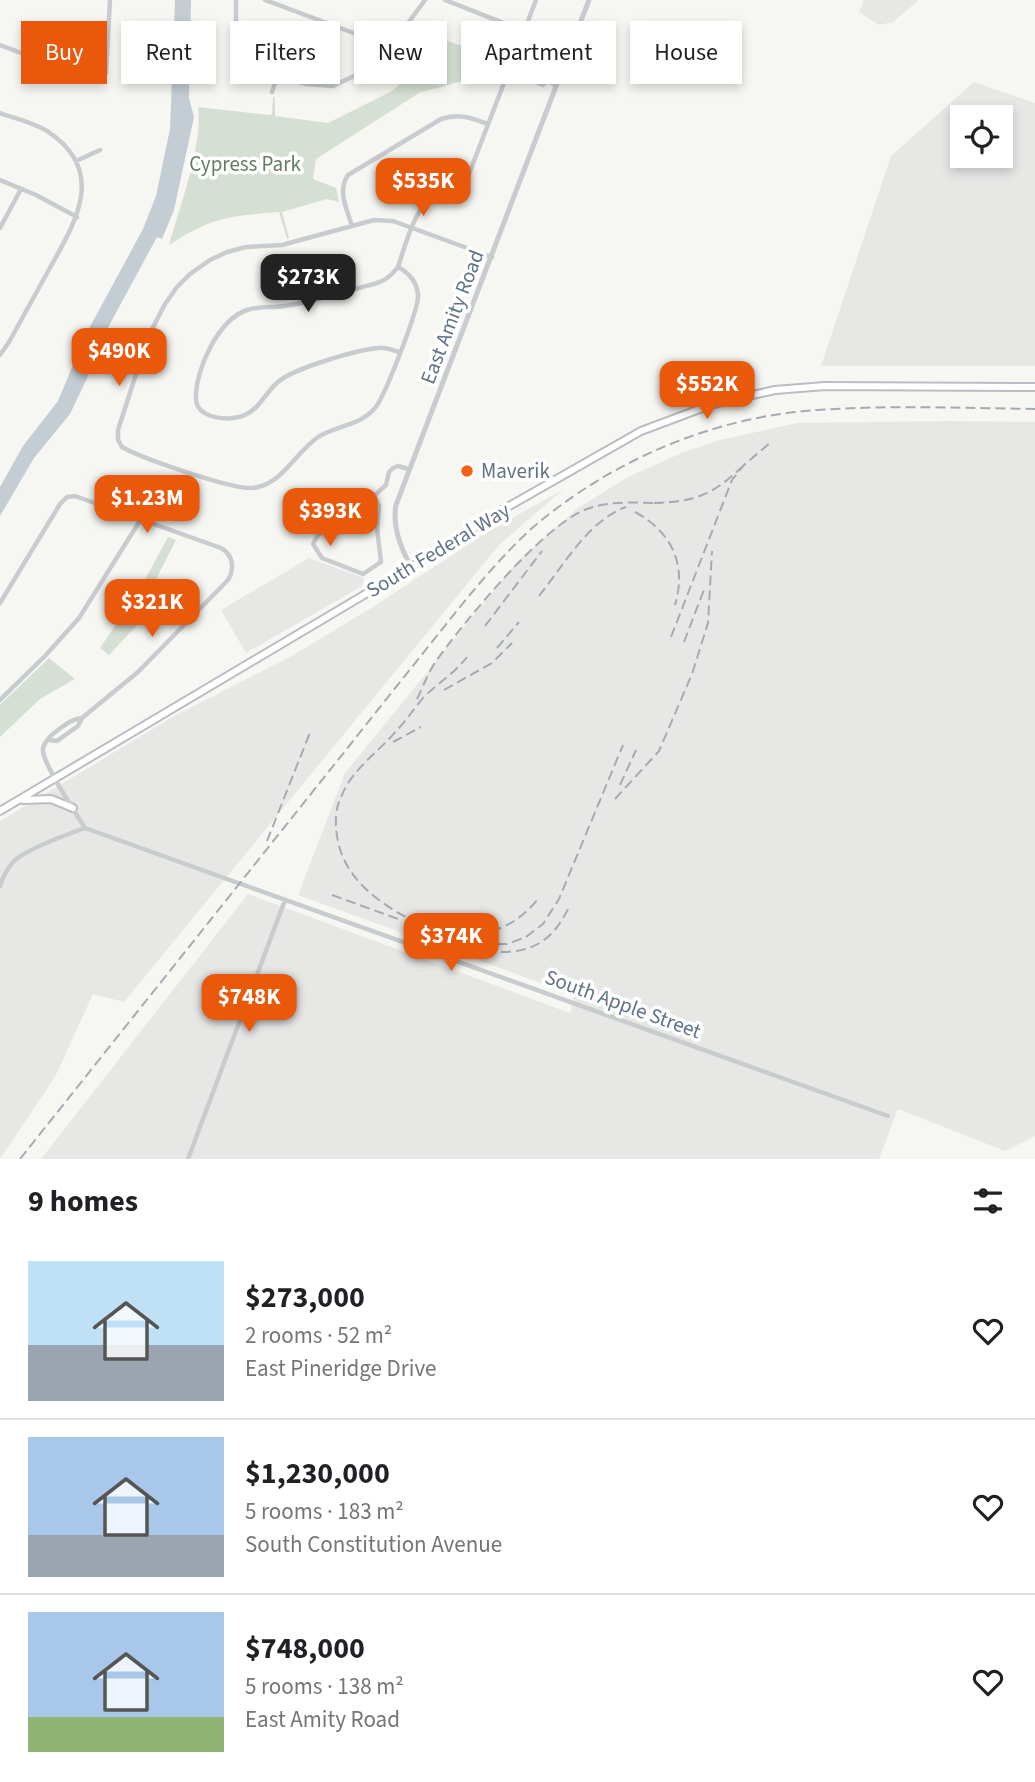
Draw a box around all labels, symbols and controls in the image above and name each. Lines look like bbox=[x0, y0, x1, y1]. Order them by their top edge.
chip: Buy bbox=[21, 21, 107, 84]
chip: Rent bbox=[121, 21, 216, 84]
chip: Filters bbox=[230, 21, 340, 84]
chip: New bbox=[354, 21, 447, 84]
chip: Apartment bbox=[461, 21, 616, 84]
chip: House bbox=[630, 21, 742, 84]
map controls bbox=[950, 105, 1013, 168]
button: locate bbox=[950, 105, 1013, 168]
park label: Cypress Park bbox=[189, 149, 301, 179]
pin: $535K bbox=[374, 158, 472, 218]
text: $535K bbox=[392, 164, 454, 197]
street label: East Amity Road bbox=[413, 246, 491, 388]
pin: $273K bbox=[259, 254, 357, 314]
text: $273K bbox=[277, 260, 339, 293]
pin: $490K bbox=[70, 328, 168, 388]
text: $490K bbox=[88, 334, 150, 367]
pin: $552K bbox=[658, 362, 756, 421]
text: $552K bbox=[676, 367, 738, 400]
place label: Maverik bbox=[481, 456, 550, 486]
marker: Maverik bbox=[459, 463, 475, 479]
pin: $1.23M bbox=[90, 476, 204, 535]
text: $1.23M bbox=[110, 481, 184, 514]
pin: $393K bbox=[281, 489, 379, 548]
text: $393K bbox=[299, 494, 361, 527]
street label: South Federal Way bbox=[360, 495, 516, 605]
pin: $321K bbox=[103, 580, 201, 639]
text: $321K bbox=[121, 585, 183, 618]
pin: $374K bbox=[402, 914, 500, 973]
text: $374K bbox=[420, 919, 482, 952]
street label: South Apple Street bbox=[541, 962, 705, 1046]
pin: $748K bbox=[200, 974, 298, 1034]
text: $748K bbox=[218, 980, 280, 1013]
text: 9 homes bbox=[28, 1180, 138, 1223]
icon: filters bbox=[969, 1182, 1007, 1220]
text: $273,000 bbox=[245, 1276, 365, 1319]
icon: home bbox=[84, 1289, 168, 1373]
icon: heart bbox=[969, 1312, 1007, 1350]
text: 2 rooms · 52 m² bbox=[245, 1319, 392, 1352]
text: East Pineridge Drive bbox=[245, 1352, 436, 1385]
text: $1,230,000 bbox=[245, 1452, 390, 1495]
icon: home bbox=[84, 1465, 168, 1549]
icon: heart bbox=[969, 1488, 1007, 1526]
text: 5 rooms · 183 m² bbox=[245, 1495, 404, 1528]
text: South Constitution Avenue bbox=[245, 1528, 502, 1561]
text: $748,000 bbox=[245, 1627, 365, 1670]
icon: home bbox=[84, 1640, 168, 1724]
icon: heart bbox=[969, 1663, 1007, 1701]
text: 5 rooms · 138 m² bbox=[245, 1670, 404, 1703]
text: East Amity Road bbox=[245, 1703, 400, 1736]

